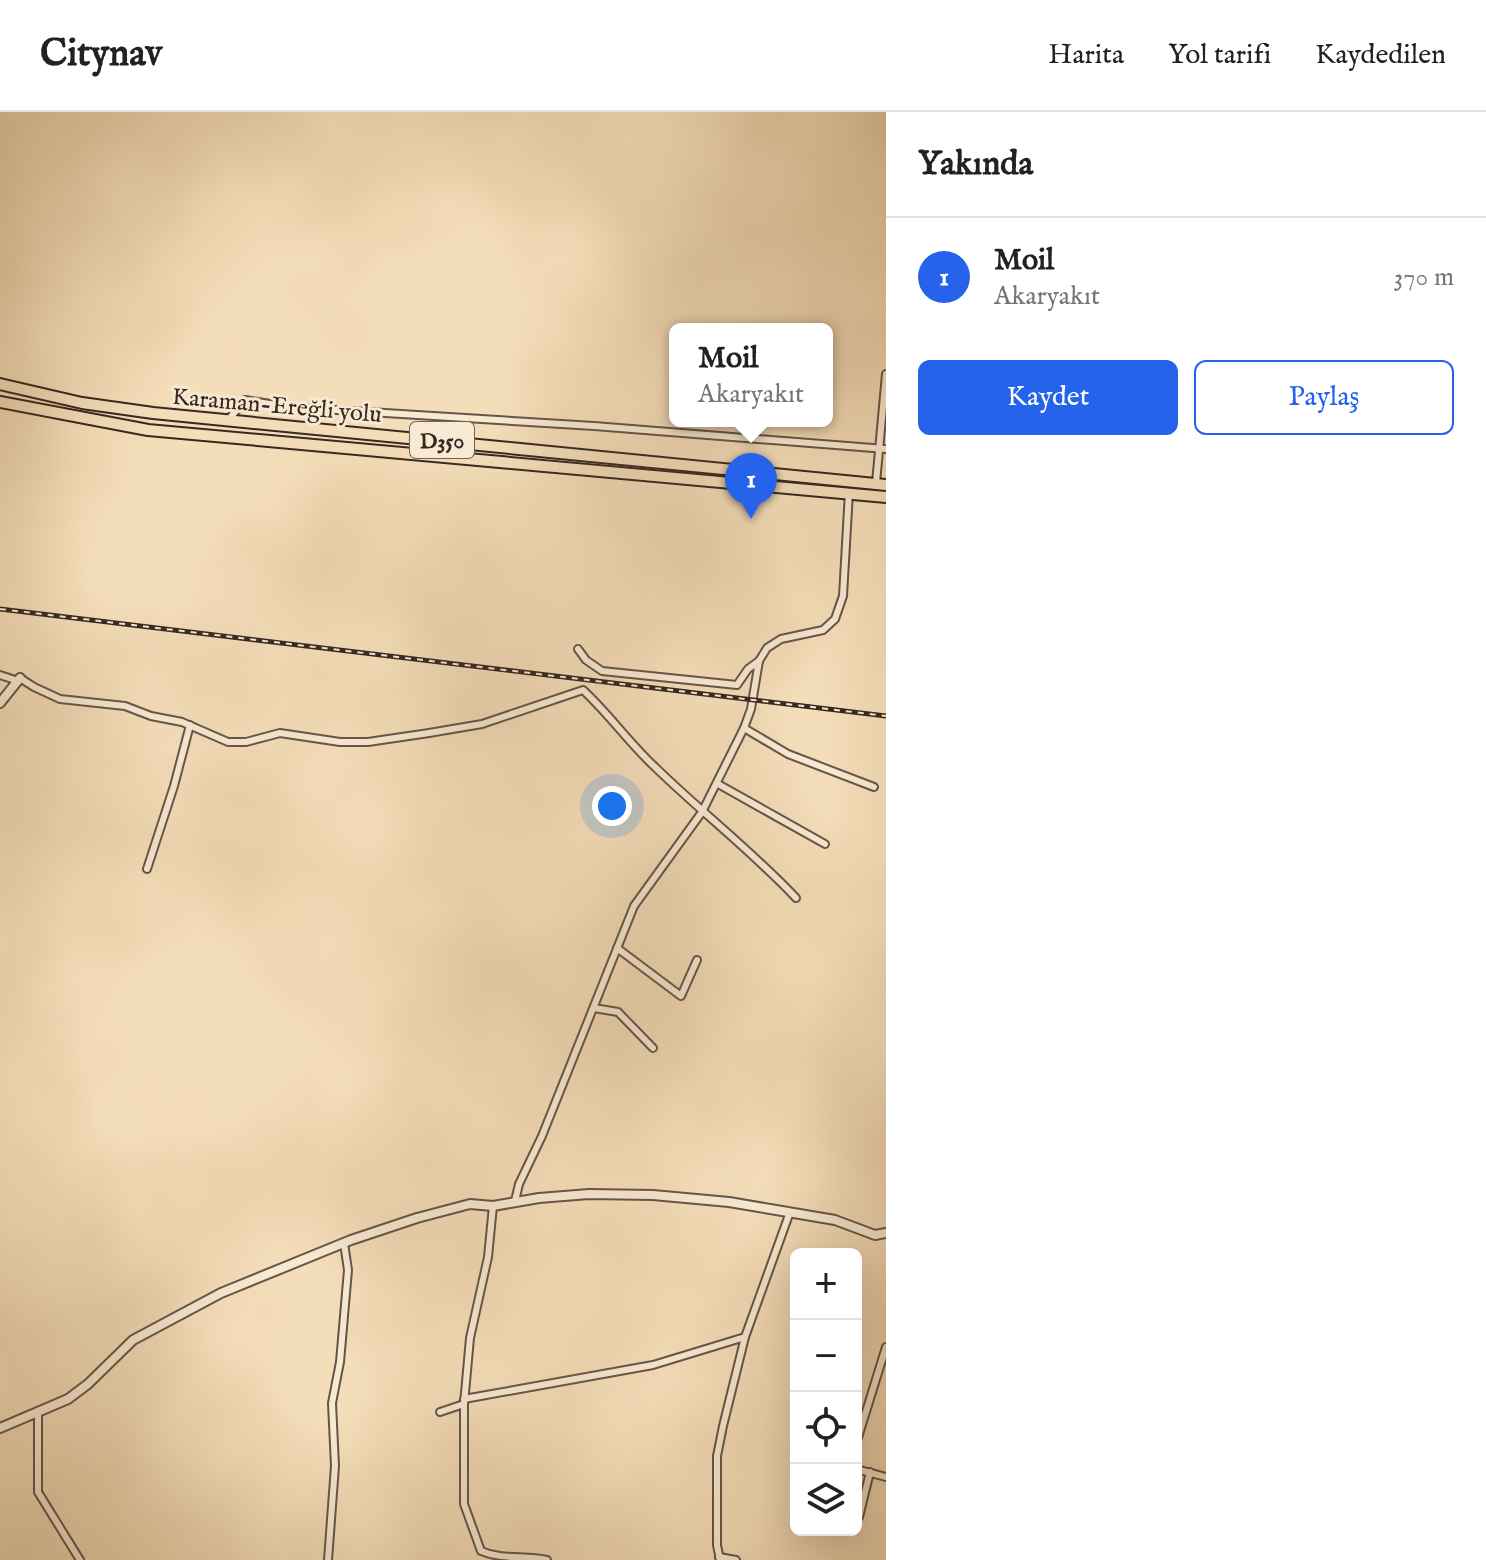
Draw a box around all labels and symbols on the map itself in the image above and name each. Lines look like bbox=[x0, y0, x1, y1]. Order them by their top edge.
street label: Karaman-Ereğli yolu bbox=[171, 382, 383, 431]
road number: D350 bbox=[410, 422, 474, 458]
pin: 1 bbox=[725, 453, 777, 519]
your location bbox=[592, 786, 632, 826]

